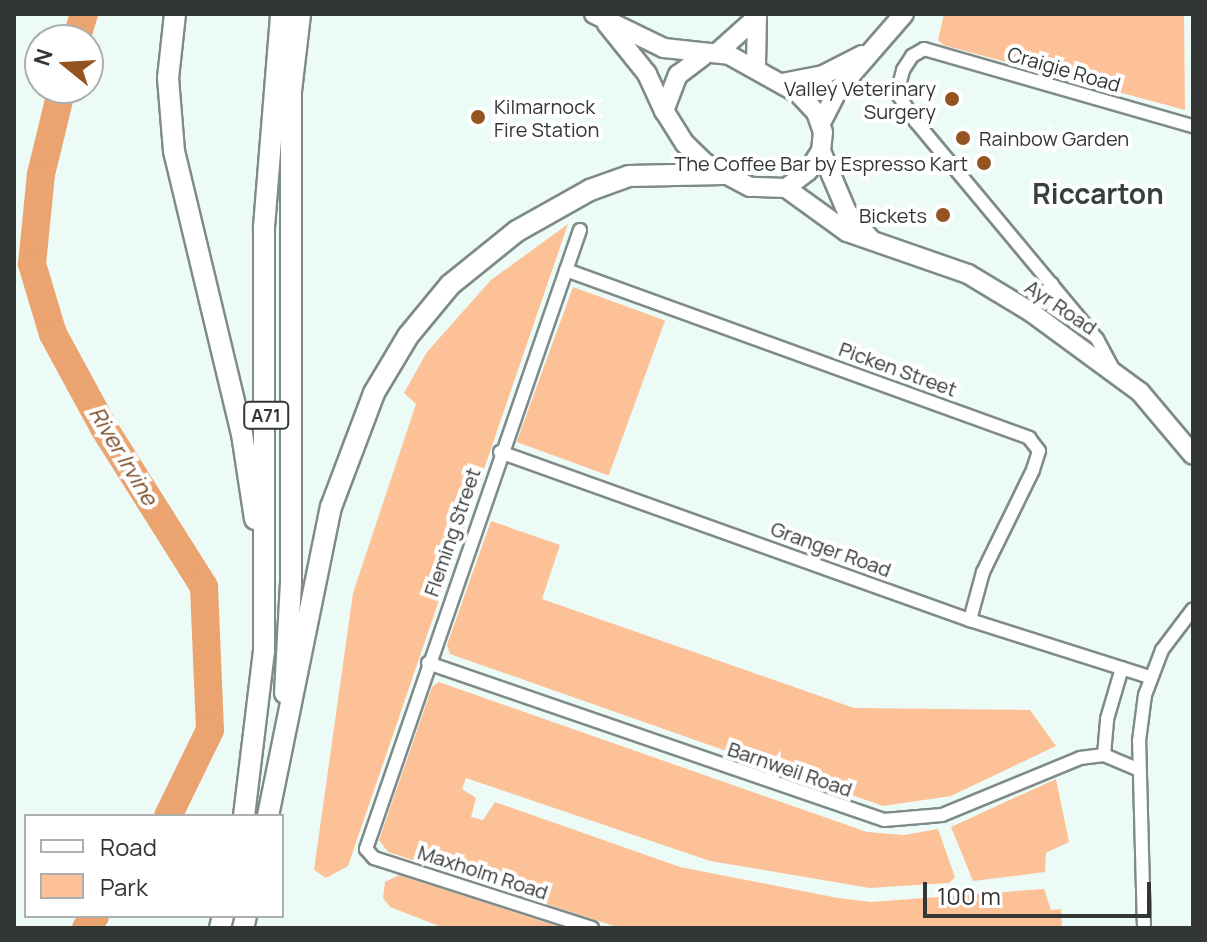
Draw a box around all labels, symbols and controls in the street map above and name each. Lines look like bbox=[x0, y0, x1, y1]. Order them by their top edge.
north arrow bbox=[24, 24, 104, 104]
street label: Craigie Road bbox=[1005, 41, 1123, 97]
text: N bbox=[26, 45, 60, 69]
place label: Valley Veterinary Surgery bbox=[784, 76, 936, 123]
marker: Valley Veterinary Surgery bbox=[943, 90, 961, 108]
place label: Kilmarnock Fire Station bbox=[494, 94, 599, 141]
marker: Kilmarnock Fire Station bbox=[469, 108, 487, 126]
place label: Rainbow Garden bbox=[979, 126, 1129, 150]
marker: Rainbow Garden bbox=[954, 129, 972, 147]
place label: The Coffee Bar by Espresso Kart bbox=[674, 151, 968, 175]
marker: The Coffee Bar by Espresso Kart bbox=[975, 154, 993, 172]
district label: Riccarton bbox=[1032, 176, 1164, 210]
place label: Bickets bbox=[859, 203, 927, 227]
marker: Bickets bbox=[934, 206, 952, 224]
street label: Ayr Road bbox=[1021, 274, 1101, 340]
street label: Picken Street bbox=[836, 337, 960, 401]
road number: A71 bbox=[242, 401, 290, 429]
water label: River Irvine bbox=[83, 402, 163, 510]
street label: Fleming Street bbox=[419, 465, 485, 599]
street label: Granger Road bbox=[768, 516, 894, 582]
street label: Barnweil Road bbox=[725, 737, 855, 801]
legend bbox=[24, 814, 284, 918]
text: Road bbox=[100, 830, 157, 863]
street label: Maxholm Road bbox=[415, 840, 551, 904]
scale bar bbox=[927, 866, 1155, 916]
text: Park bbox=[100, 870, 148, 903]
text: 100 m bbox=[937, 879, 1001, 912]

